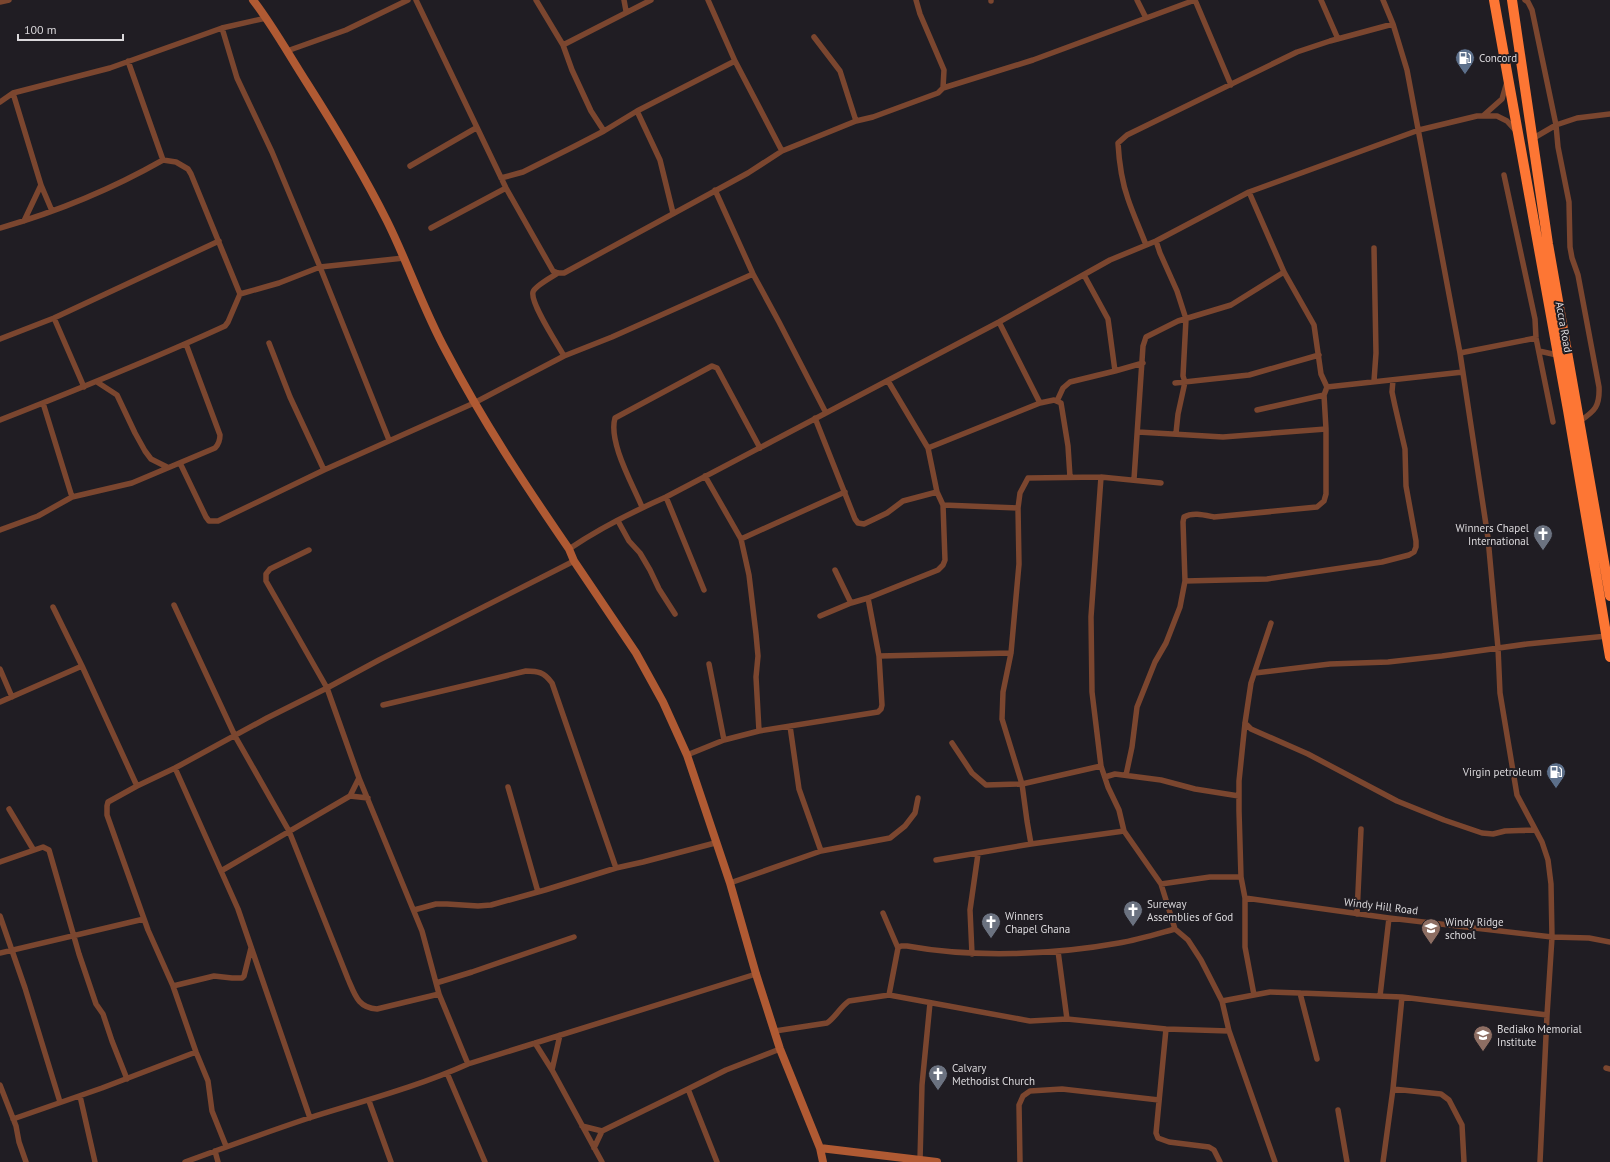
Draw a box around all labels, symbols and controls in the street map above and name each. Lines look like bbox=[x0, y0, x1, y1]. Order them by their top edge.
scale bar bbox=[18, 16, 123, 42]
text: 100 m bbox=[24, 22, 57, 37]
fuel station icon: Concord bbox=[1454, 47, 1476, 75]
place label: Concord bbox=[1479, 51, 1517, 65]
street label: Accra Road bbox=[1553, 300, 1575, 354]
place label: Winners Chapel International bbox=[1456, 521, 1530, 548]
church icon: Winners Chapel International bbox=[1532, 523, 1554, 551]
fuel station icon: Virgin petroleum bbox=[1545, 761, 1567, 789]
place label: Virgin petroleum bbox=[1462, 765, 1542, 779]
street label: Windy Hill Road bbox=[1343, 895, 1419, 918]
place label: Sureway Assemblies of God bbox=[1147, 897, 1233, 924]
church icon: Sureway Assemblies of God bbox=[1122, 899, 1144, 927]
place label: Winners Chapel Ghana bbox=[1005, 909, 1070, 936]
church icon: Winners Chapel Ghana bbox=[980, 911, 1002, 939]
place label: Windy Ridge school bbox=[1445, 915, 1504, 942]
school or university icon: Windy Ridge school bbox=[1420, 917, 1442, 945]
place label: Bediako Memorial Institute bbox=[1497, 1022, 1583, 1049]
school or university icon: Bediako Memorial Institute bbox=[1472, 1024, 1494, 1052]
place label: Calvary Methodist Church bbox=[952, 1061, 1035, 1088]
church icon: Calvary Methodist Church bbox=[927, 1063, 949, 1091]

